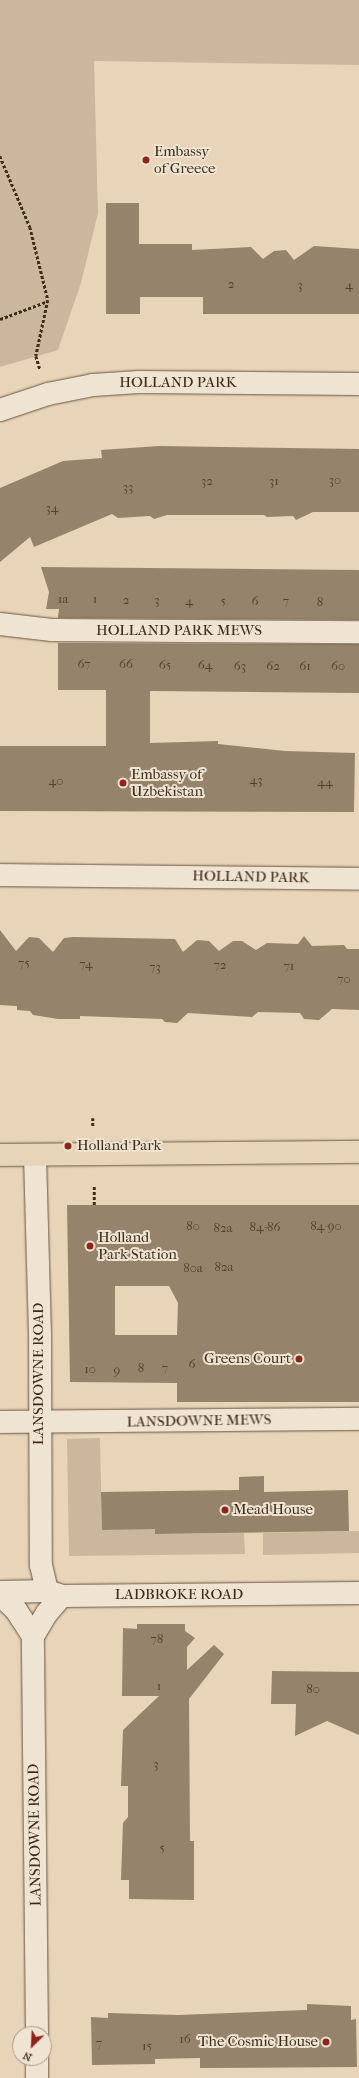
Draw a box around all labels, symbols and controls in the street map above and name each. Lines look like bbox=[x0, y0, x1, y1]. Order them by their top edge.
place label: Embassy of Greece bbox=[154, 142, 215, 177]
marker: Embassy of Greece bbox=[141, 155, 151, 165]
house number: 2 bbox=[228, 276, 234, 292]
house number: 3 bbox=[297, 277, 303, 293]
house number: 4 bbox=[345, 277, 353, 293]
street label: HOLLAND PARK bbox=[119, 374, 237, 392]
house number: 30 bbox=[329, 472, 341, 488]
house number: 32 bbox=[201, 473, 213, 489]
house number: 31 bbox=[269, 473, 279, 489]
house number: 33 bbox=[123, 479, 133, 495]
house number: 34 bbox=[45, 500, 59, 516]
house number: 1a bbox=[58, 591, 68, 607]
house number: 1 bbox=[93, 591, 97, 607]
house number: 2 bbox=[123, 592, 129, 608]
house number: 3 bbox=[154, 592, 160, 608]
house number: 4 bbox=[185, 593, 193, 609]
house number: 5 bbox=[220, 593, 226, 609]
house number: 6 bbox=[251, 593, 259, 609]
house number: 7 bbox=[283, 593, 289, 609]
house number: 8 bbox=[317, 594, 323, 610]
street label: HOLLAND PARK MEWS bbox=[96, 622, 262, 640]
house number: 67 bbox=[77, 656, 91, 672]
house number: 66 bbox=[119, 656, 133, 672]
house number: 65 bbox=[159, 657, 171, 673]
house number: 64 bbox=[198, 657, 212, 673]
house number: 63 bbox=[234, 658, 246, 674]
house number: 62 bbox=[266, 658, 280, 674]
house number: 61 bbox=[299, 658, 311, 674]
house number: 60 bbox=[331, 658, 345, 674]
place label: Embassy of Uzbekistan bbox=[131, 765, 203, 800]
house number: 43 bbox=[249, 772, 263, 788]
house number: 40 bbox=[49, 773, 63, 789]
house number: 44 bbox=[317, 774, 333, 790]
marker: Embassy of Uzbekistan bbox=[118, 778, 128, 788]
street label: HOLLAND PARK bbox=[192, 867, 310, 887]
house number: 75 bbox=[18, 955, 30, 971]
house number: 74 bbox=[79, 956, 93, 972]
house number: 72 bbox=[214, 957, 226, 973]
house number: 71 bbox=[284, 958, 294, 974]
house number: 73 bbox=[149, 959, 161, 975]
house number: 70 bbox=[337, 971, 351, 987]
place label: Holland Park bbox=[77, 1137, 161, 1155]
marker: Holland Park bbox=[62, 1140, 74, 1152]
house number: 80 bbox=[186, 1218, 200, 1234]
house number: 84-90 bbox=[310, 1218, 342, 1234]
house number: 84-86 bbox=[249, 1219, 281, 1235]
house number: 82a bbox=[213, 1220, 233, 1236]
place label: Holland Park Station bbox=[98, 1228, 177, 1263]
marker: Holland Park Station bbox=[85, 1241, 95, 1251]
house number: 82a bbox=[214, 1259, 234, 1275]
house number: 80a bbox=[183, 1260, 203, 1276]
street label: LANSDOWNE ROAD bbox=[30, 1303, 48, 1445]
place label: Greens Court bbox=[204, 1350, 291, 1368]
marker: Greens Court bbox=[294, 1354, 304, 1364]
house number: 6 bbox=[188, 1356, 196, 1372]
house number: 8 bbox=[138, 1360, 144, 1376]
house number: 7 bbox=[162, 1360, 168, 1376]
house number: 10 bbox=[84, 1361, 96, 1377]
house number: 9 bbox=[114, 1362, 120, 1378]
street label: LANSDOWNE MEWS bbox=[126, 1411, 272, 1431]
place label: Mead House bbox=[233, 1501, 313, 1519]
marker: Mead House bbox=[220, 1505, 230, 1515]
street label: LADBROKE ROAD bbox=[115, 1586, 243, 1604]
house number: 78 bbox=[151, 1631, 163, 1647]
house number: 1 bbox=[157, 1678, 161, 1694]
house number: 80 bbox=[306, 1681, 320, 1697]
house number: 3 bbox=[153, 1756, 159, 1772]
street label: LANSDOWNE ROAD bbox=[25, 1764, 45, 1906]
house number: 5 bbox=[159, 1840, 165, 1856]
north arrow bbox=[12, 2026, 52, 2066]
house number: 16 bbox=[179, 2031, 191, 2047]
place label: The Cosmic House bbox=[198, 2033, 318, 2051]
house number: 7 bbox=[96, 2035, 102, 2051]
marker: The Cosmic House bbox=[321, 2037, 331, 2047]
house number: 15 bbox=[142, 2038, 152, 2054]
text: N bbox=[21, 2049, 34, 2064]

